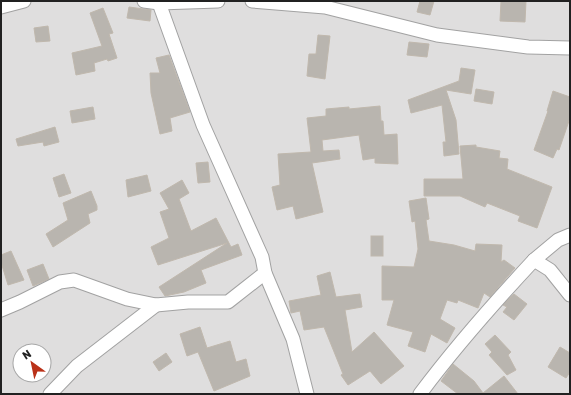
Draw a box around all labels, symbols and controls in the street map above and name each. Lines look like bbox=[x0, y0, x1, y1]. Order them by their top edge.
north arrow bbox=[12, 343, 52, 383]
text: N bbox=[20, 347, 34, 363]

